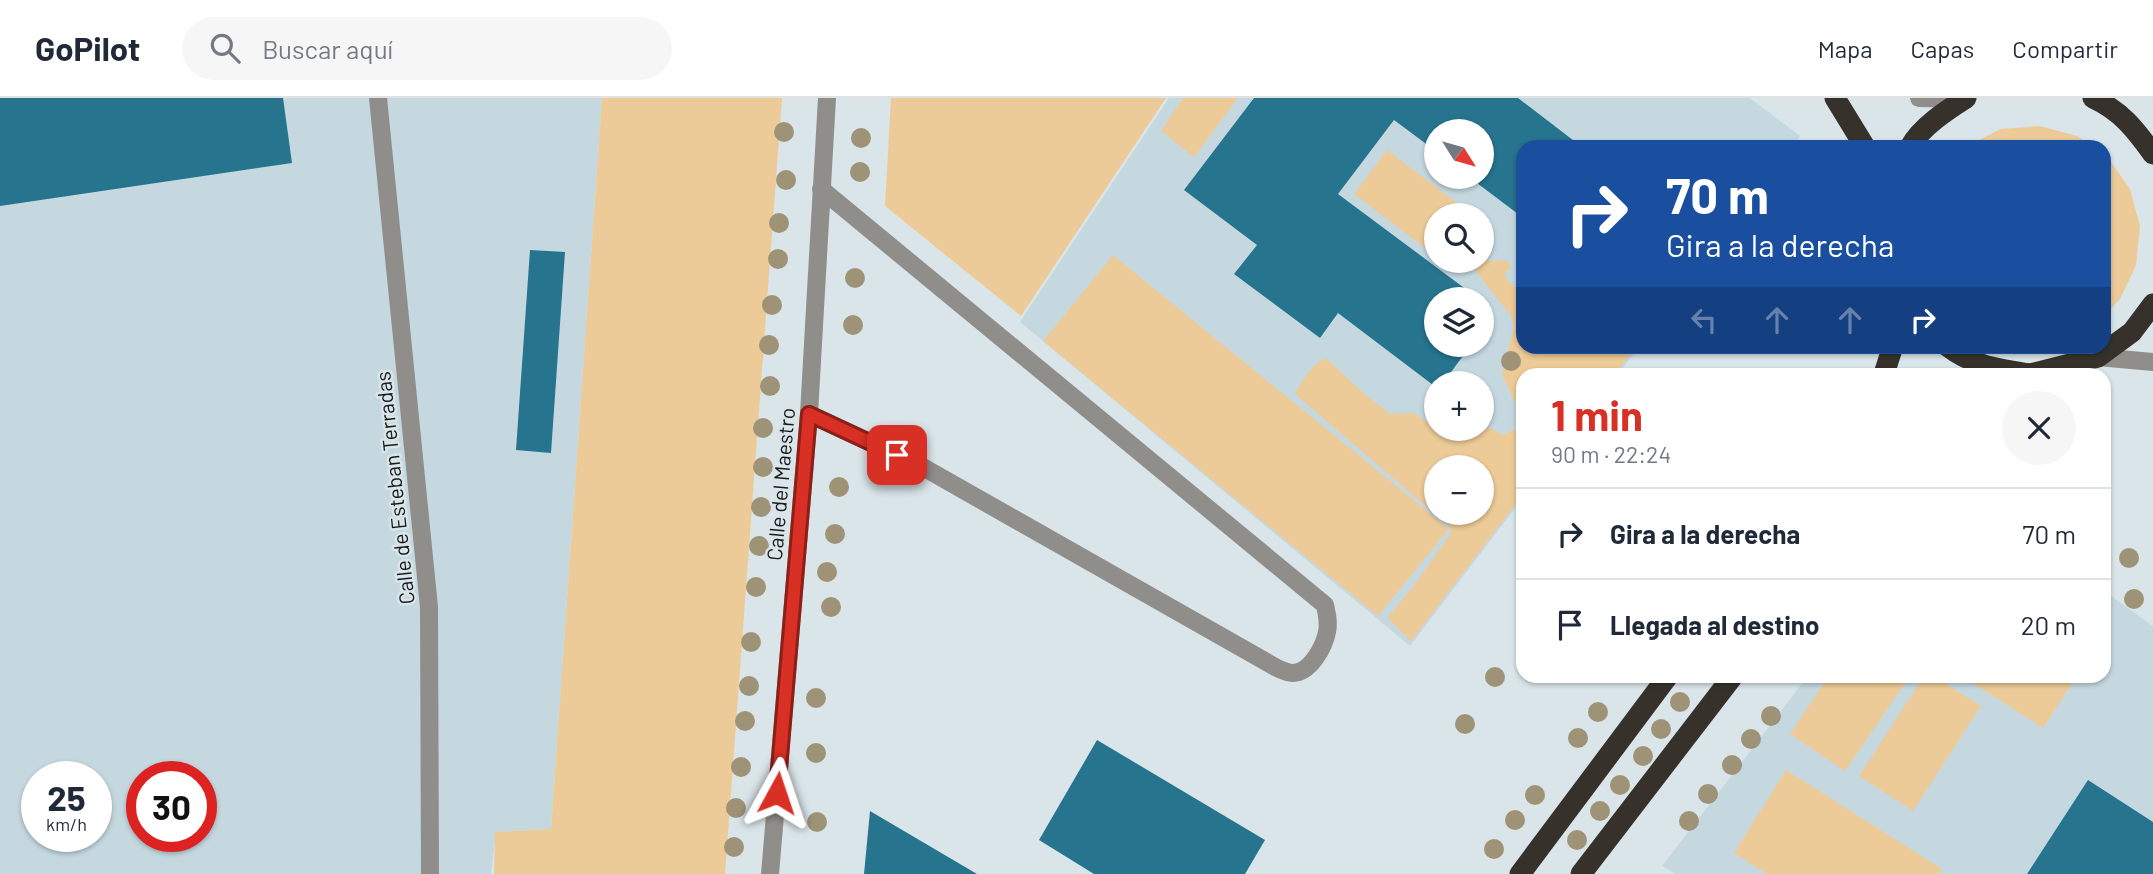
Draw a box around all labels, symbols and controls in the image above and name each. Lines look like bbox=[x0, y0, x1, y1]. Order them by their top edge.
search box bbox=[182, 17, 672, 80]
text: GoPilot bbox=[35, 28, 140, 68]
icon: search bbox=[206, 29, 244, 67]
text: Buscar aquí bbox=[262, 33, 393, 64]
text: Mapa bbox=[1818, 34, 1873, 63]
text: Capas bbox=[1911, 34, 1974, 63]
text: Compartir bbox=[2012, 34, 2118, 63]
north arrow bbox=[1424, 119, 1494, 189]
map controls bbox=[1424, 119, 1494, 525]
text: 70 m bbox=[1666, 165, 1769, 224]
icon: right bbox=[1551, 168, 1642, 259]
button: search bbox=[1424, 203, 1494, 273]
text: Gira a la derecha bbox=[1666, 225, 1894, 263]
button: layers bbox=[1424, 287, 1494, 357]
icon: left bbox=[1685, 301, 1723, 339]
icon: ahead bbox=[1758, 301, 1796, 339]
icon: ahead bbox=[1831, 301, 1869, 339]
icon: right bbox=[1904, 301, 1942, 339]
street label: Calle de Esteban Terradas bbox=[369, 370, 419, 606]
button: + bbox=[1424, 371, 1494, 441]
text: 1 min bbox=[1551, 389, 1643, 439]
button: close bbox=[2002, 391, 2076, 465]
street label: Calle del Maestro bbox=[761, 406, 799, 562]
pin bbox=[867, 425, 927, 485]
icon: arrive bbox=[878, 436, 916, 474]
text: 90 m · 22:24 bbox=[1551, 440, 1671, 468]
button: − bbox=[1424, 455, 1494, 525]
icon: right bbox=[1551, 515, 1589, 553]
text: Gira a la derecha bbox=[1610, 518, 1800, 549]
text: 70 m bbox=[2022, 518, 2076, 549]
icon: arrive bbox=[1551, 606, 1589, 644]
text: Llegada al destino bbox=[1610, 609, 1819, 640]
text: 20 m bbox=[2021, 609, 2076, 640]
position arrow bbox=[740, 756, 814, 830]
speed limit sign: 30 bbox=[126, 761, 217, 852]
text: 25 bbox=[47, 776, 86, 818]
text: km/h bbox=[46, 813, 87, 835]

